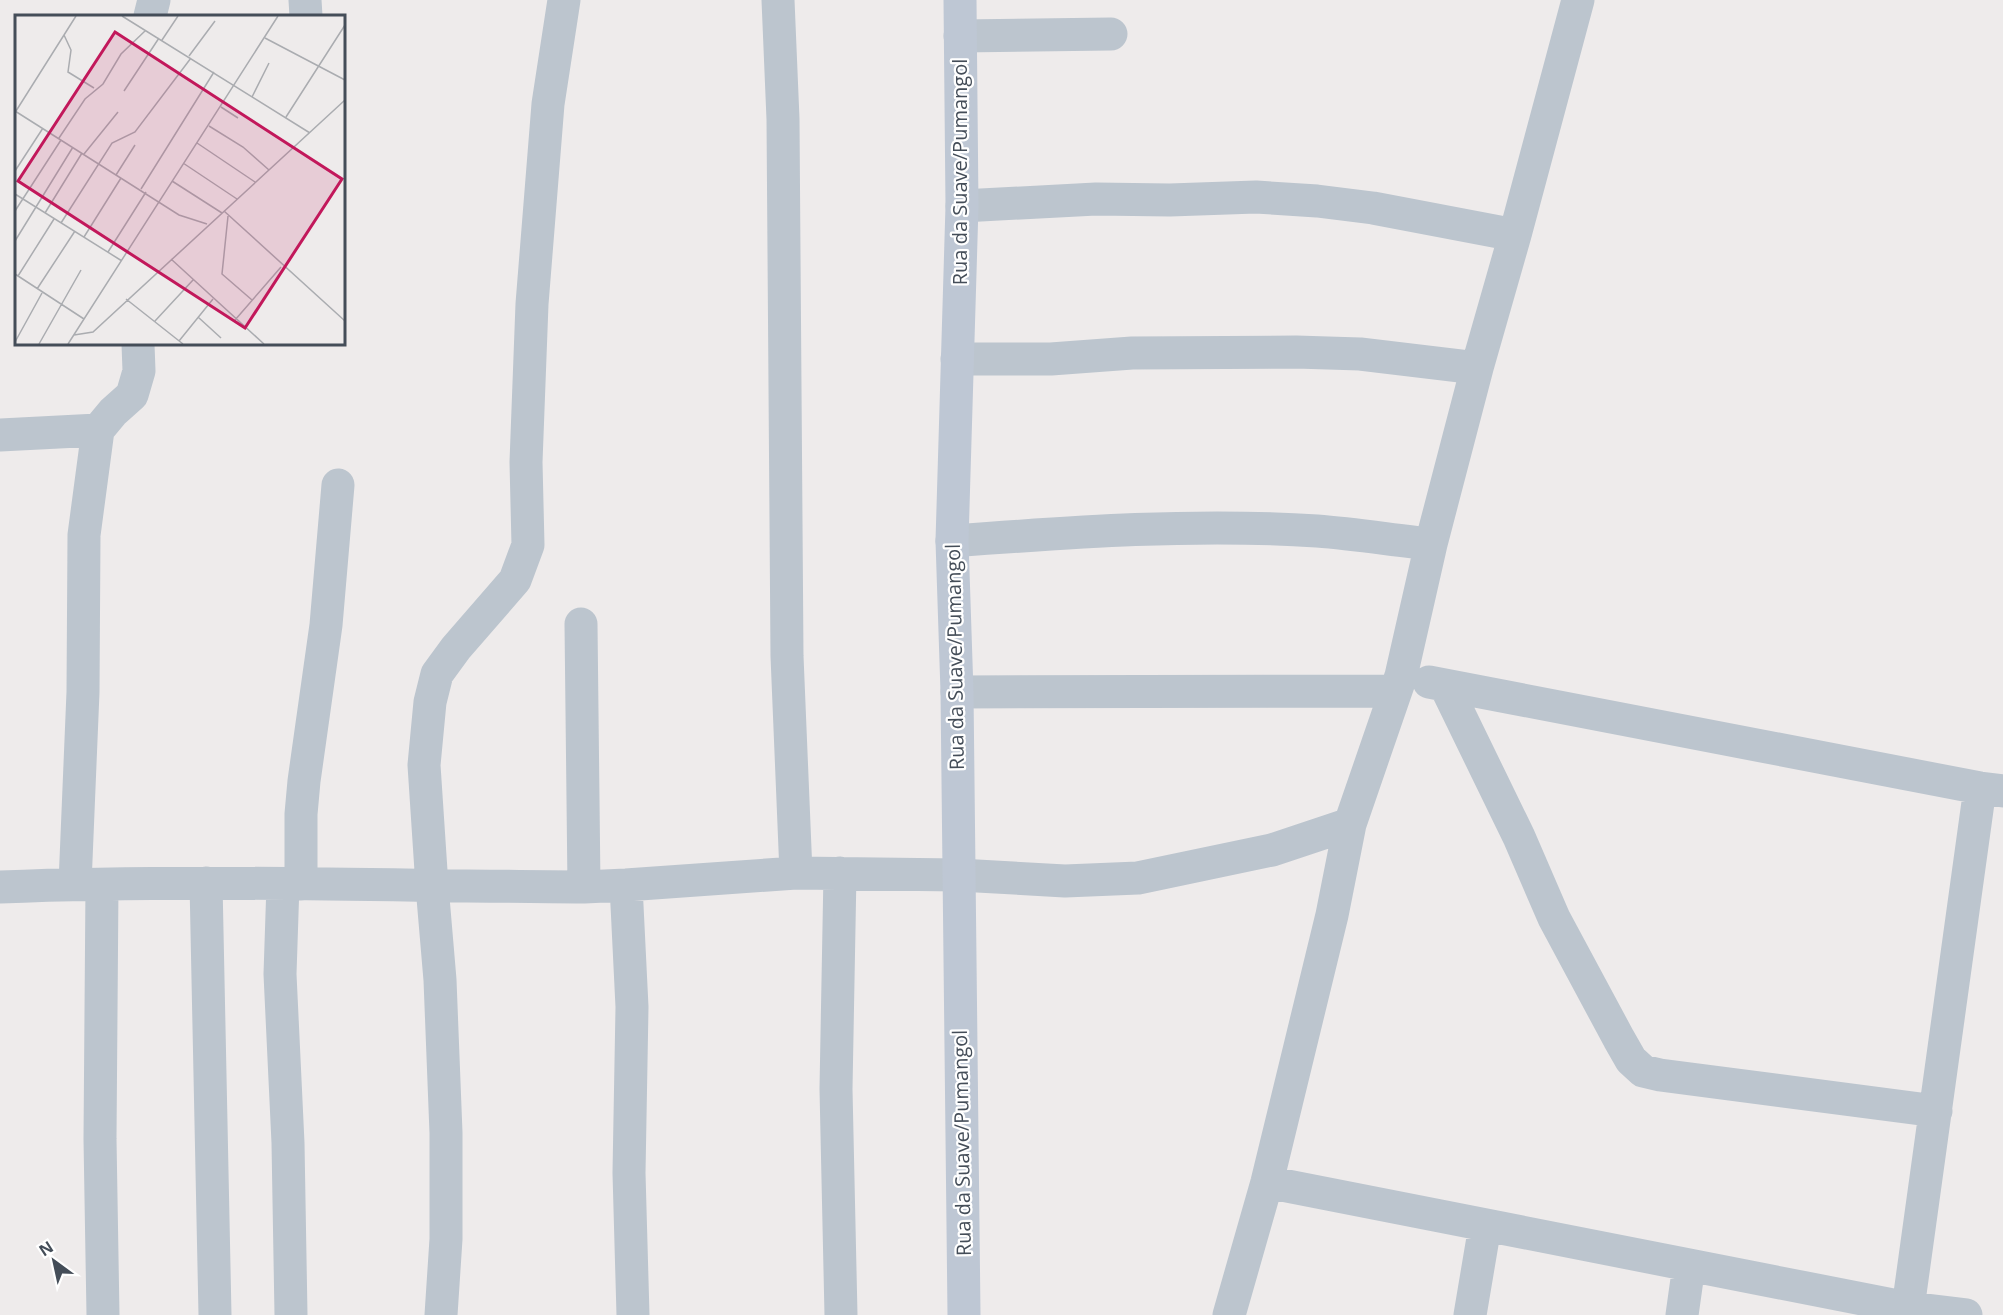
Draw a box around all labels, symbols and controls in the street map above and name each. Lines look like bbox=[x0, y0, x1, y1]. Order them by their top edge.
inset map bbox=[15, 15, 345, 345]
street label: Rua da Suave/Pumangol bbox=[946, 59, 973, 285]
street label: Rua da Suave/Pumangol bbox=[939, 544, 970, 770]
street label: Rua da Suave/Pumangol bbox=[946, 1030, 977, 1256]
north arrow bbox=[24, 1231, 84, 1291]
text: N bbox=[34, 1236, 57, 1261]

